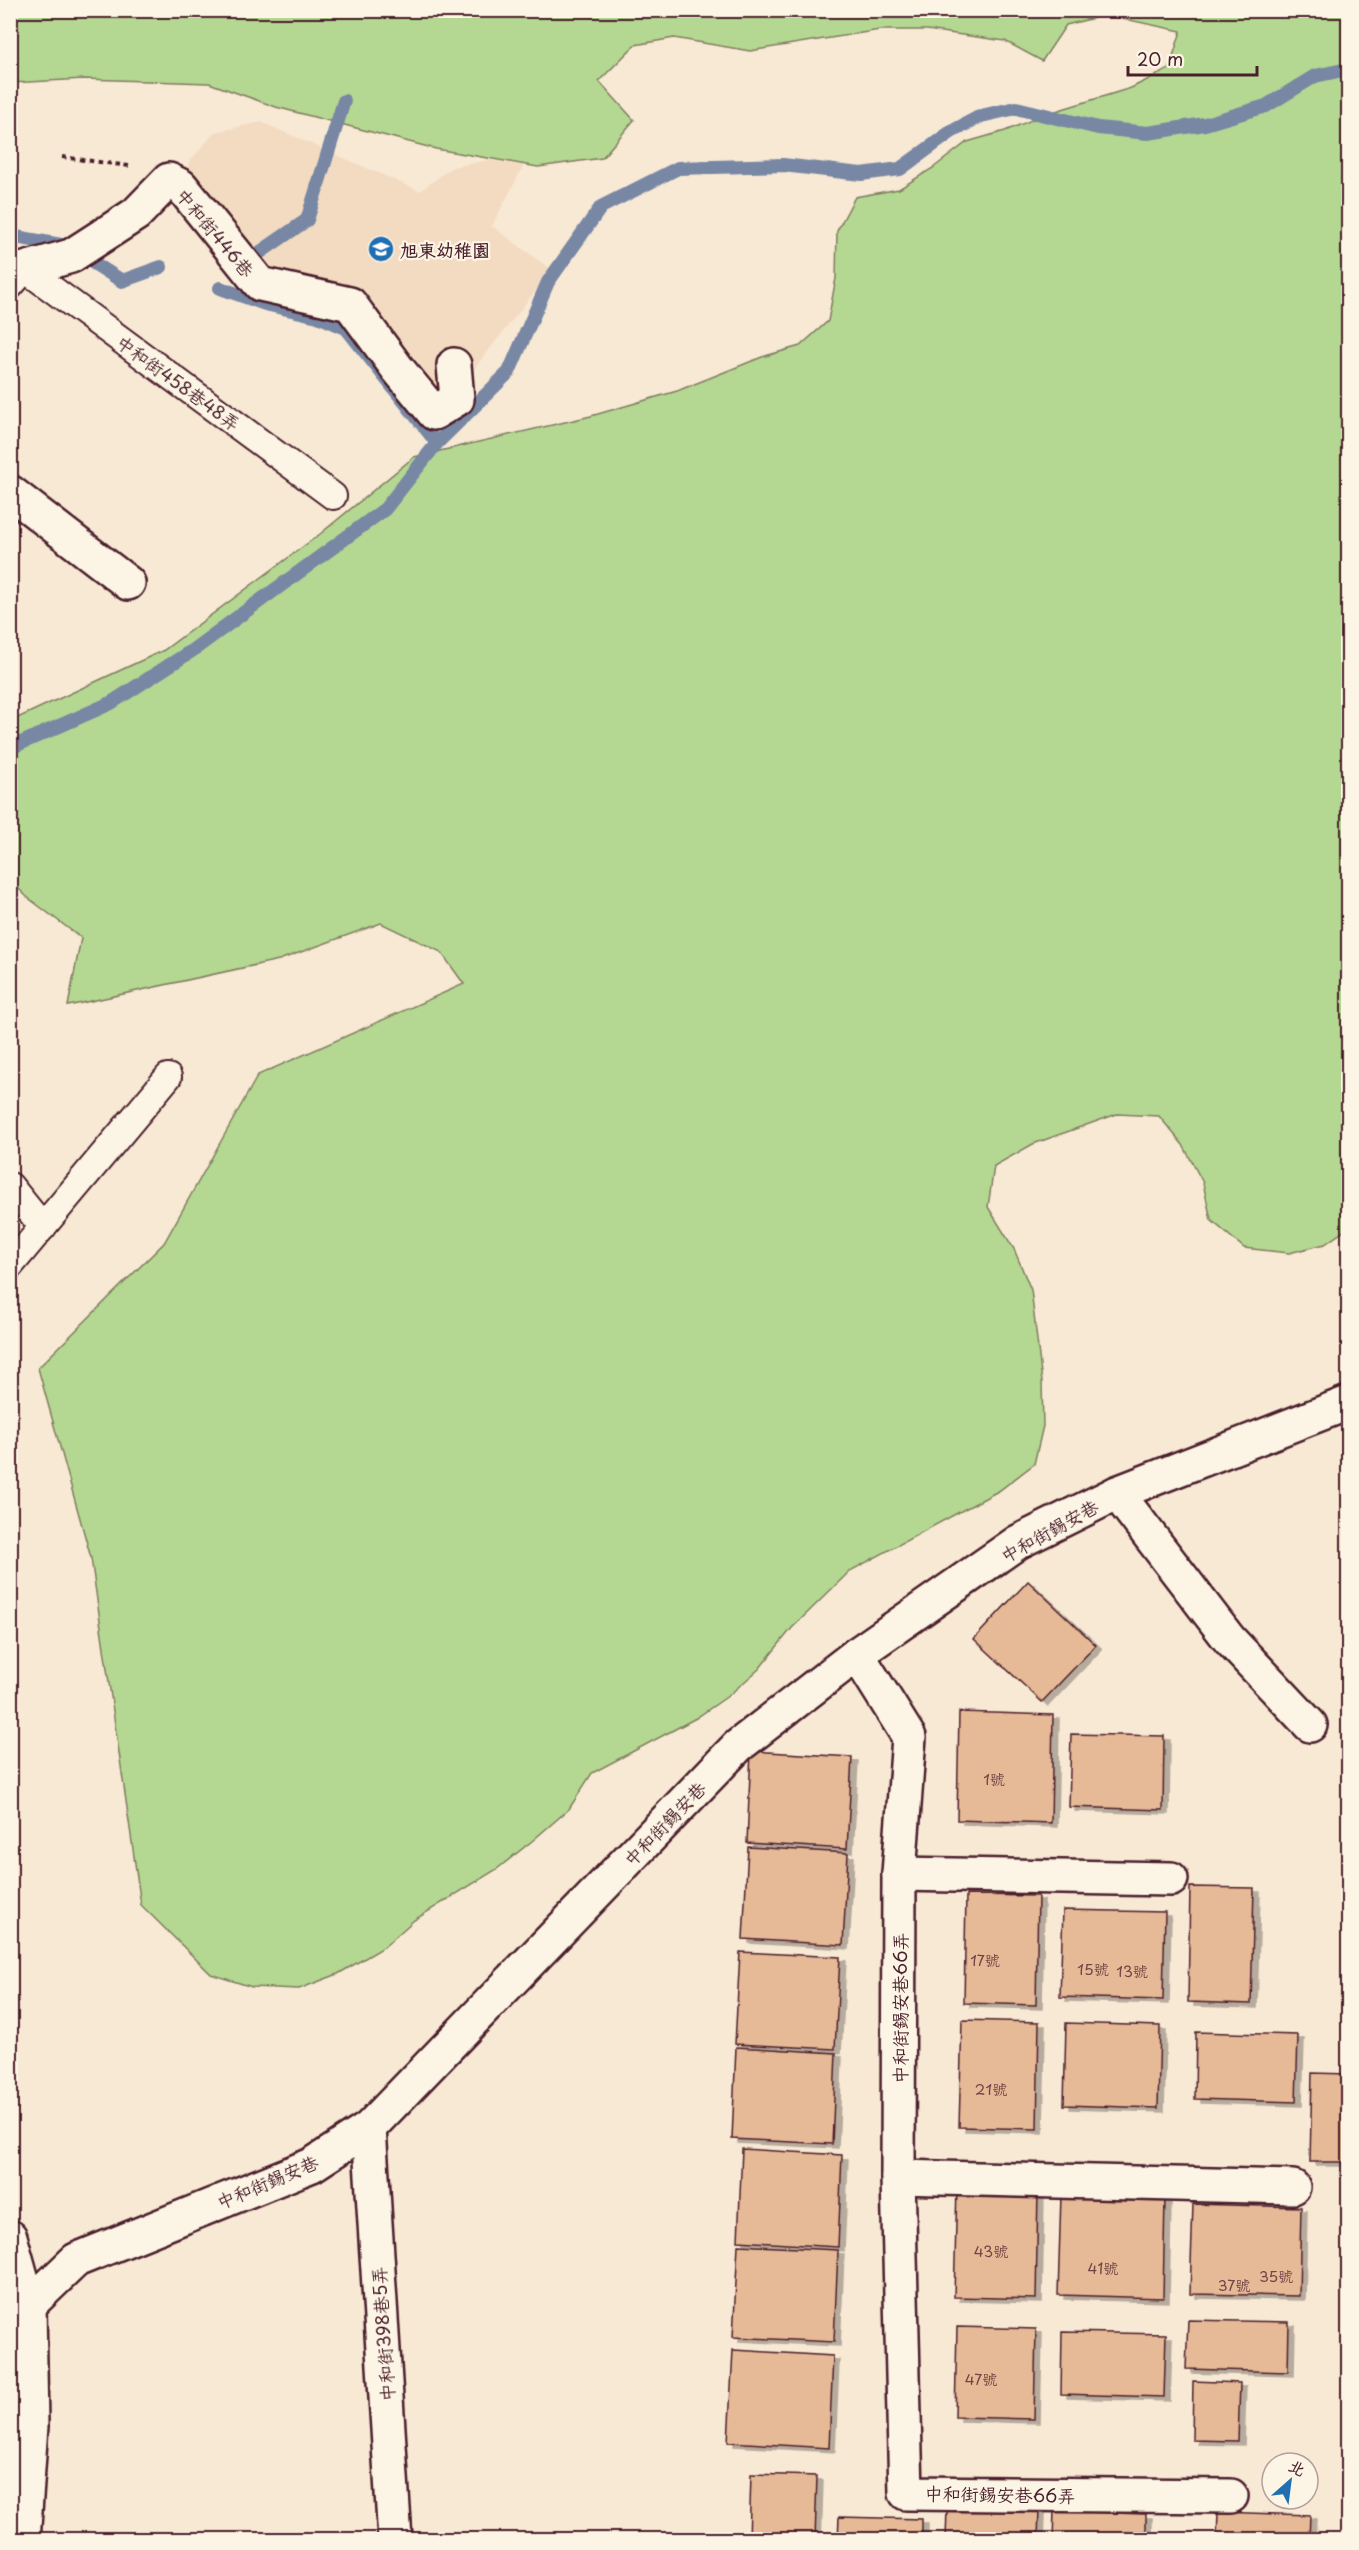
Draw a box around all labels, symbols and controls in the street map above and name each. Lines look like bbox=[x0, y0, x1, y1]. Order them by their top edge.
scale bar bbox=[1128, 39, 1257, 77]
text: 20 m bbox=[1137, 45, 1183, 72]
street label: 中和街446巷 bbox=[171, 182, 261, 282]
school or university icon: 旭東幼稚園 bbox=[366, 234, 396, 264]
place label: 旭東幼稚園 bbox=[400, 236, 490, 263]
street label: 中和街458巷48弄 bbox=[112, 328, 246, 436]
street label: 中和街錫安巷 bbox=[995, 1492, 1103, 1568]
house number: 1號 bbox=[983, 1767, 1005, 1790]
street label: 中和街錫安巷 bbox=[617, 1775, 711, 1871]
street label: 中和街錫安巷66弄 bbox=[886, 1933, 913, 2083]
house number: 17號 bbox=[970, 1948, 1000, 1971]
house number: 15號 bbox=[1077, 1957, 1109, 1980]
house number: 13號 bbox=[1116, 1959, 1148, 1982]
house number: 21號 bbox=[975, 2077, 1007, 2100]
street label: 中和街錫安巷 bbox=[212, 2147, 322, 2215]
house number: 43號 bbox=[974, 2239, 1008, 2262]
house number: 41號 bbox=[1088, 2256, 1118, 2279]
house number: 35號 bbox=[1259, 2264, 1293, 2287]
street label: 中和街398巷5弄 bbox=[364, 2266, 400, 2402]
house number: 37號 bbox=[1218, 2273, 1250, 2296]
house number: 47號 bbox=[965, 2367, 997, 2390]
north arrow bbox=[1260, 2451, 1320, 2511]
text: 北 bbox=[1285, 2453, 1310, 2481]
street label: 中和街錫安巷66弄 bbox=[924, 2479, 1076, 2509]

